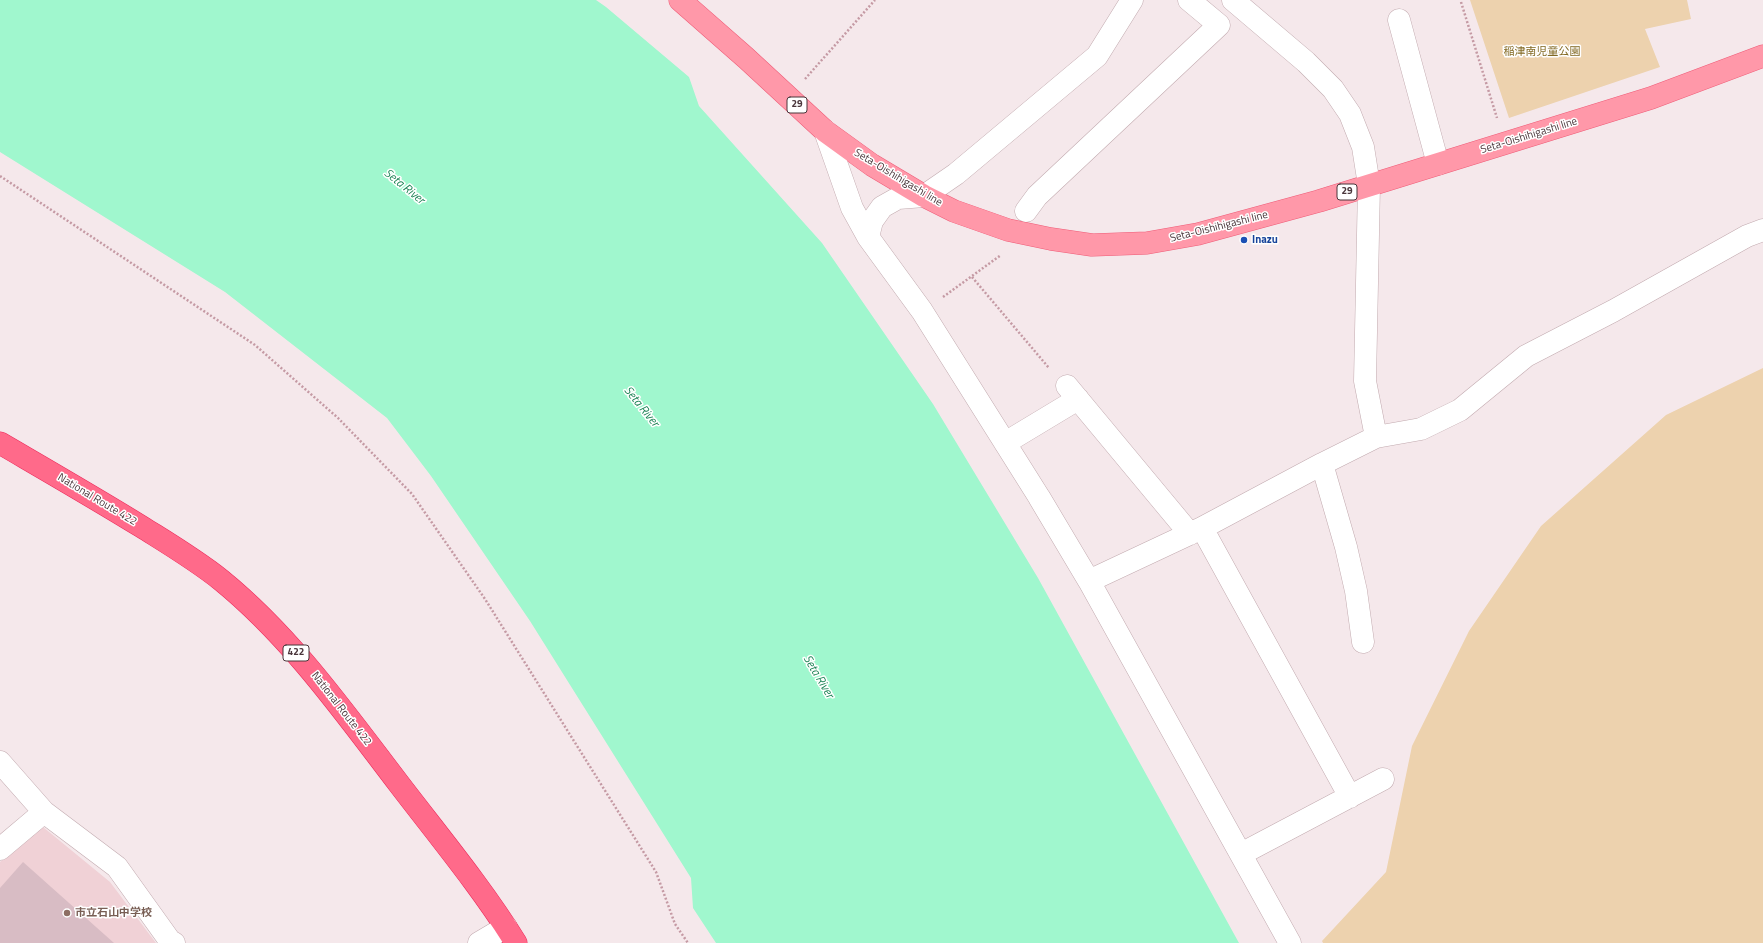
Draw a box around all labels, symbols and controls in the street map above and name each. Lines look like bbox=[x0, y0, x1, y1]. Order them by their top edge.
park label: 稲津南児童公園 bbox=[1504, 45, 1580, 59]
road number: 29 bbox=[787, 97, 807, 113]
street label: Seta-Oishihigashi line bbox=[1479, 115, 1579, 157]
street label: Seta-Oishihigashi line bbox=[852, 146, 944, 210]
water label: Seta River bbox=[381, 166, 427, 208]
road number: 29 bbox=[1337, 184, 1357, 200]
street label: Seta-Oishihigashi line bbox=[1169, 208, 1269, 246]
place label: Inazu bbox=[1252, 233, 1278, 247]
marker: Inazu bbox=[1239, 235, 1249, 245]
water label: Seta River bbox=[620, 384, 662, 430]
street label: National Route 422 bbox=[55, 471, 139, 529]
road number: 422 bbox=[283, 645, 309, 661]
water label: Seta River bbox=[800, 653, 836, 701]
street label: National Route 422 bbox=[308, 669, 374, 749]
place label: 市立石山中学校 bbox=[75, 906, 152, 920]
marker: 市立石山中学校 bbox=[62, 908, 72, 918]

